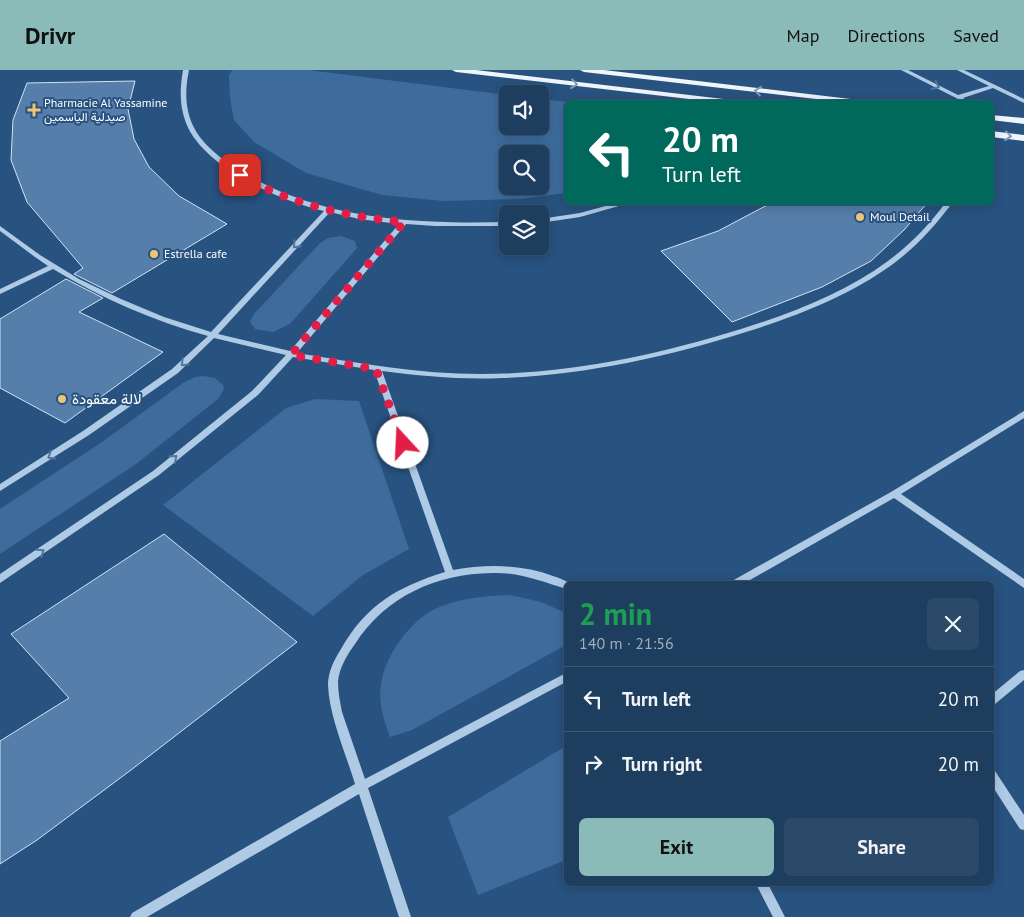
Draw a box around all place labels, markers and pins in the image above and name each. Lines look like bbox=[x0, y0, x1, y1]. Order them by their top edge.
place label: Pharmacie Al Yassamine صيدلية الياسمين bbox=[44, 95, 167, 125]
marker: Pharmacie Al Yassamine صيدلية الياسمين bbox=[28, 104, 40, 116]
pin bbox=[219, 154, 261, 196]
place label: Moul Detail bbox=[870, 209, 930, 224]
marker: Moul Detail bbox=[854, 211, 866, 223]
place label: Estrella cafe bbox=[164, 246, 227, 261]
marker: Estrella cafe bbox=[148, 248, 160, 260]
place label: لالة معقودة bbox=[72, 389, 142, 408]
marker: لالة معقودة bbox=[56, 393, 68, 405]

